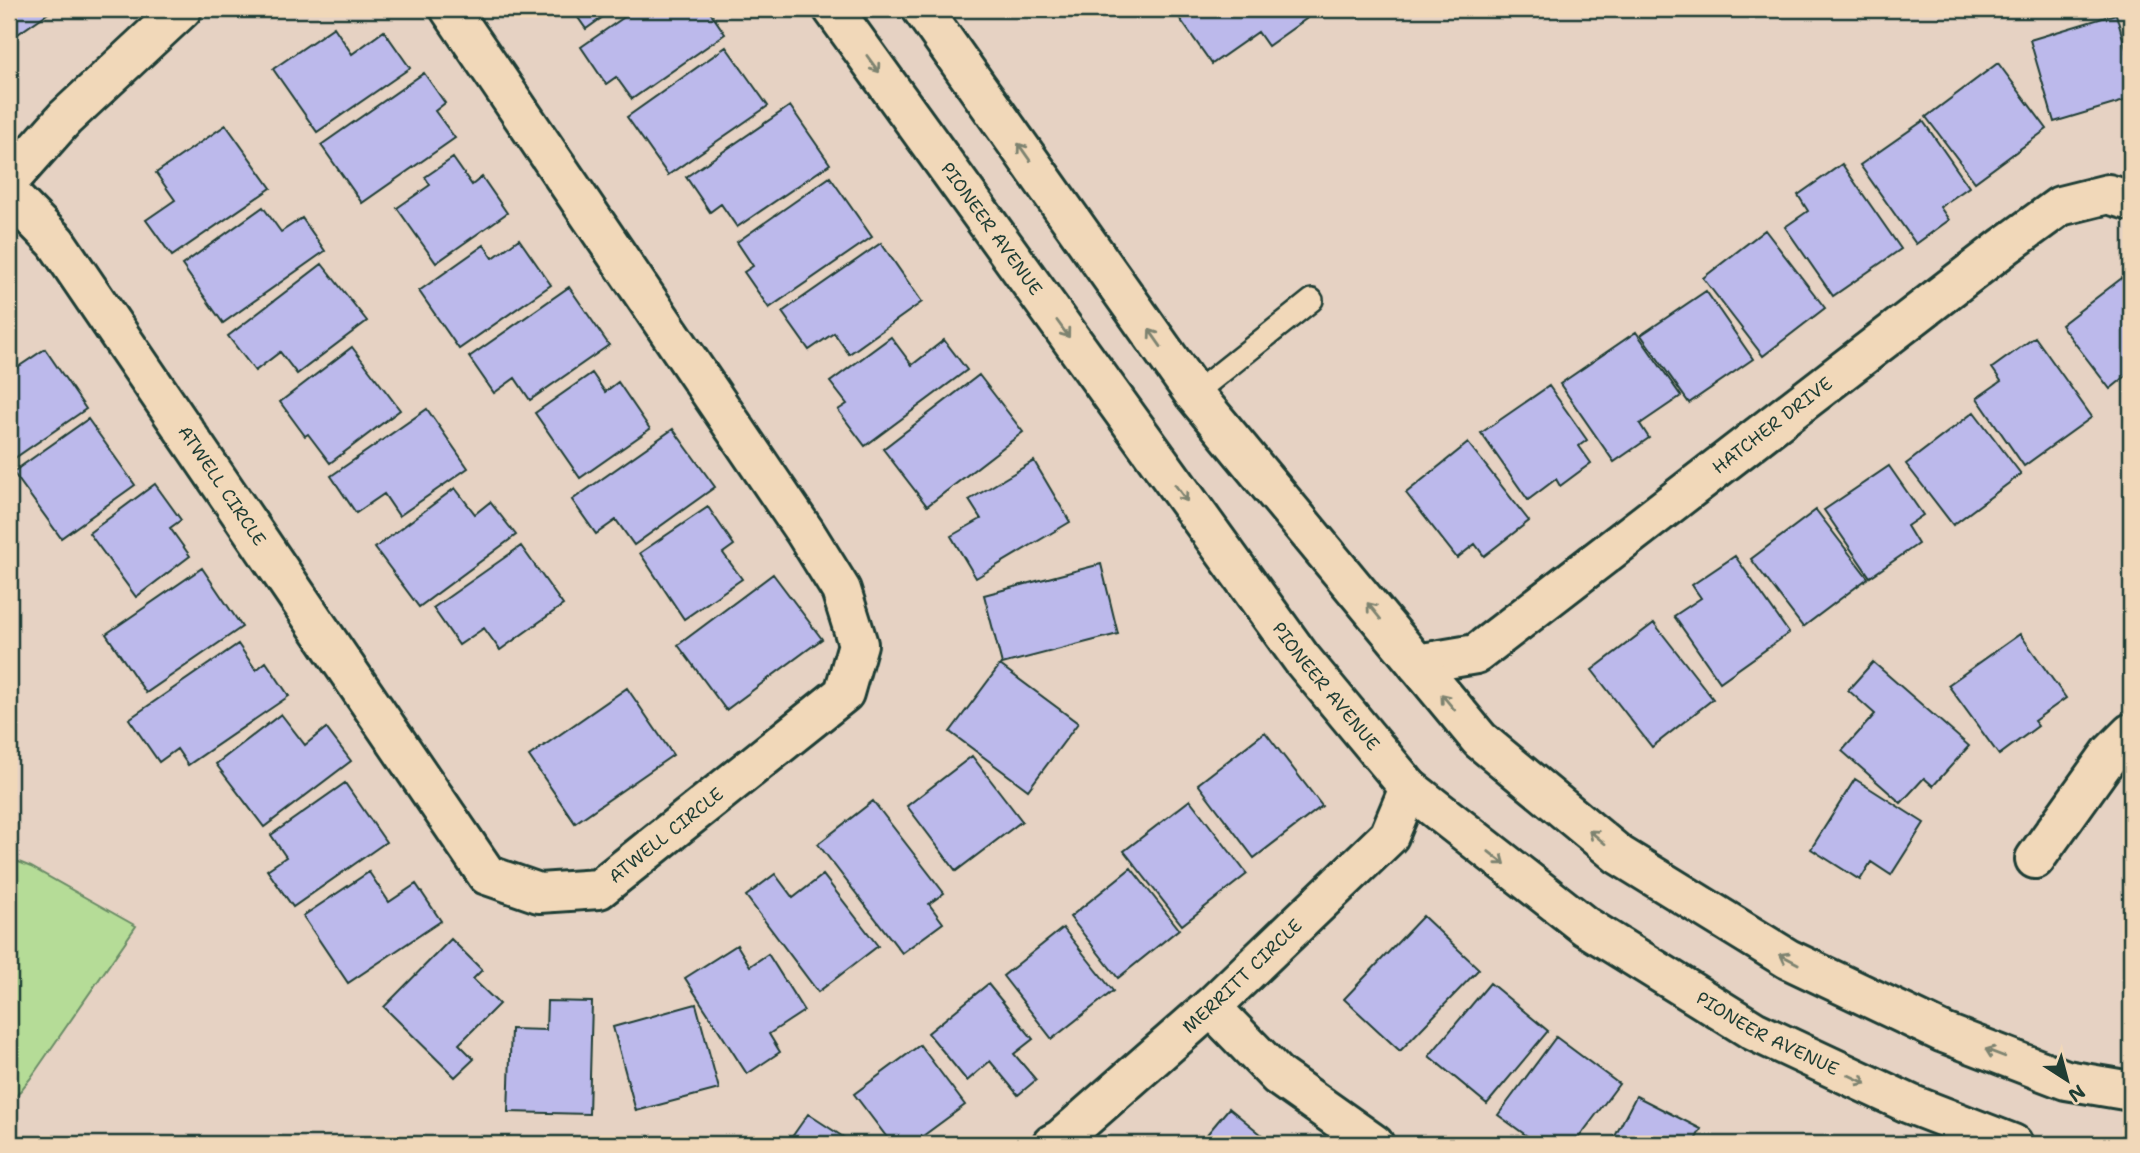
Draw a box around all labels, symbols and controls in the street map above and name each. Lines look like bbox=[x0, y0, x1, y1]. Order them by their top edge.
one-way arrow bbox=[866, 54, 880, 73]
one-way arrow bbox=[1017, 143, 1031, 162]
street label: PIONEER AVENUE bbox=[935, 157, 1048, 300]
one-way arrow bbox=[1056, 319, 1070, 338]
one-way arrow bbox=[1148, 329, 1162, 348]
street label: HATCHER DRIVE bbox=[1707, 372, 1837, 479]
street label: ATWELL CIRCLE bbox=[172, 421, 271, 550]
one-way arrow bbox=[1174, 483, 1188, 502]
one-way arrow bbox=[1366, 603, 1381, 621]
street label: PIONEER AVENUE bbox=[1267, 617, 1385, 756]
one-way arrow bbox=[1441, 693, 1456, 711]
street label: ATWELL CIRCLE bbox=[604, 782, 728, 889]
one-way arrow bbox=[1588, 829, 1606, 845]
one-way arrow bbox=[1488, 850, 1506, 865]
street label: MERRITT CIRCLE bbox=[1177, 914, 1307, 1039]
one-way arrow bbox=[1779, 952, 1799, 966]
street label: PIONEER AVENUE bbox=[1692, 986, 1843, 1081]
north arrow bbox=[2032, 1044, 2102, 1114]
one-way arrow bbox=[1985, 1046, 2007, 1058]
one-way arrow bbox=[1846, 1073, 1867, 1086]
text: N bbox=[2063, 1079, 2090, 1108]

